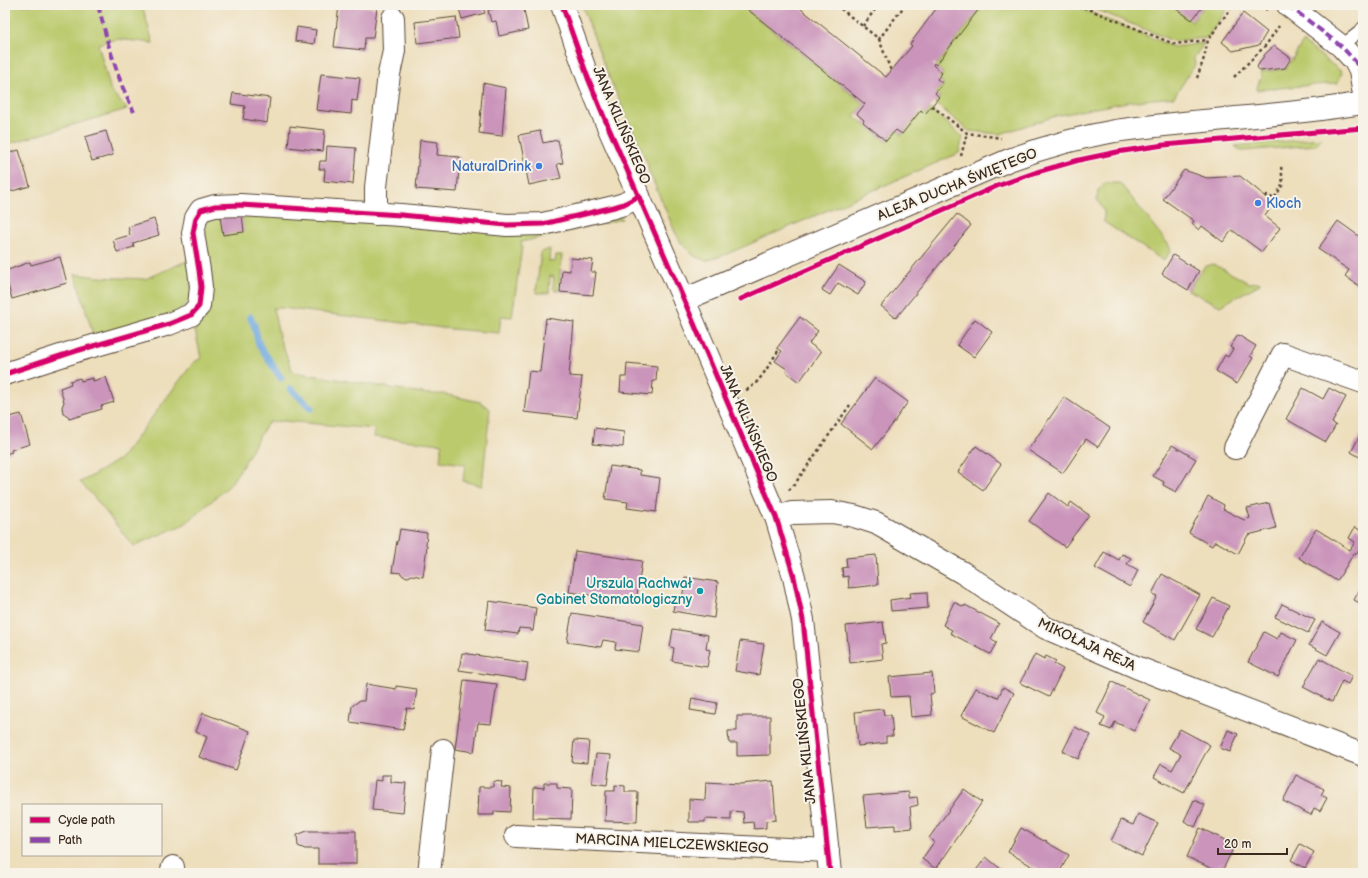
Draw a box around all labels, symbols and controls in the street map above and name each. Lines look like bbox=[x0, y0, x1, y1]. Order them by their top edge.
street label: JANA KILIŃSKIEGO bbox=[589, 63, 655, 187]
street label: ALEJA DUCHA ŚWIĘTEGO bbox=[874, 144, 1040, 224]
place label: NaturalDrink bbox=[451, 158, 531, 175]
marker: NaturalDrink bbox=[534, 161, 544, 171]
place label: Kloch bbox=[1266, 195, 1301, 212]
marker: Kloch bbox=[1253, 198, 1263, 208]
street label: JANA KILIŃSKIEGO bbox=[716, 361, 782, 485]
place label: Urszula Rachwał Gabinet Stomatologiczny bbox=[536, 575, 693, 608]
marker: Urszula Rachwał Gabinet Stomatologiczny bbox=[695, 586, 705, 596]
street label: MIKOŁAJA REJA bbox=[1035, 614, 1139, 675]
street label: JANA KILIŃSKIEGO bbox=[788, 677, 820, 805]
legend bbox=[22, 804, 162, 856]
text: Cycle path bbox=[58, 813, 115, 828]
street label: MARCINA MIELCZEWSKIEGO bbox=[575, 830, 769, 857]
scale bar bbox=[1218, 830, 1287, 856]
text: Path bbox=[58, 833, 83, 848]
text: 20 m bbox=[1224, 837, 1251, 852]

